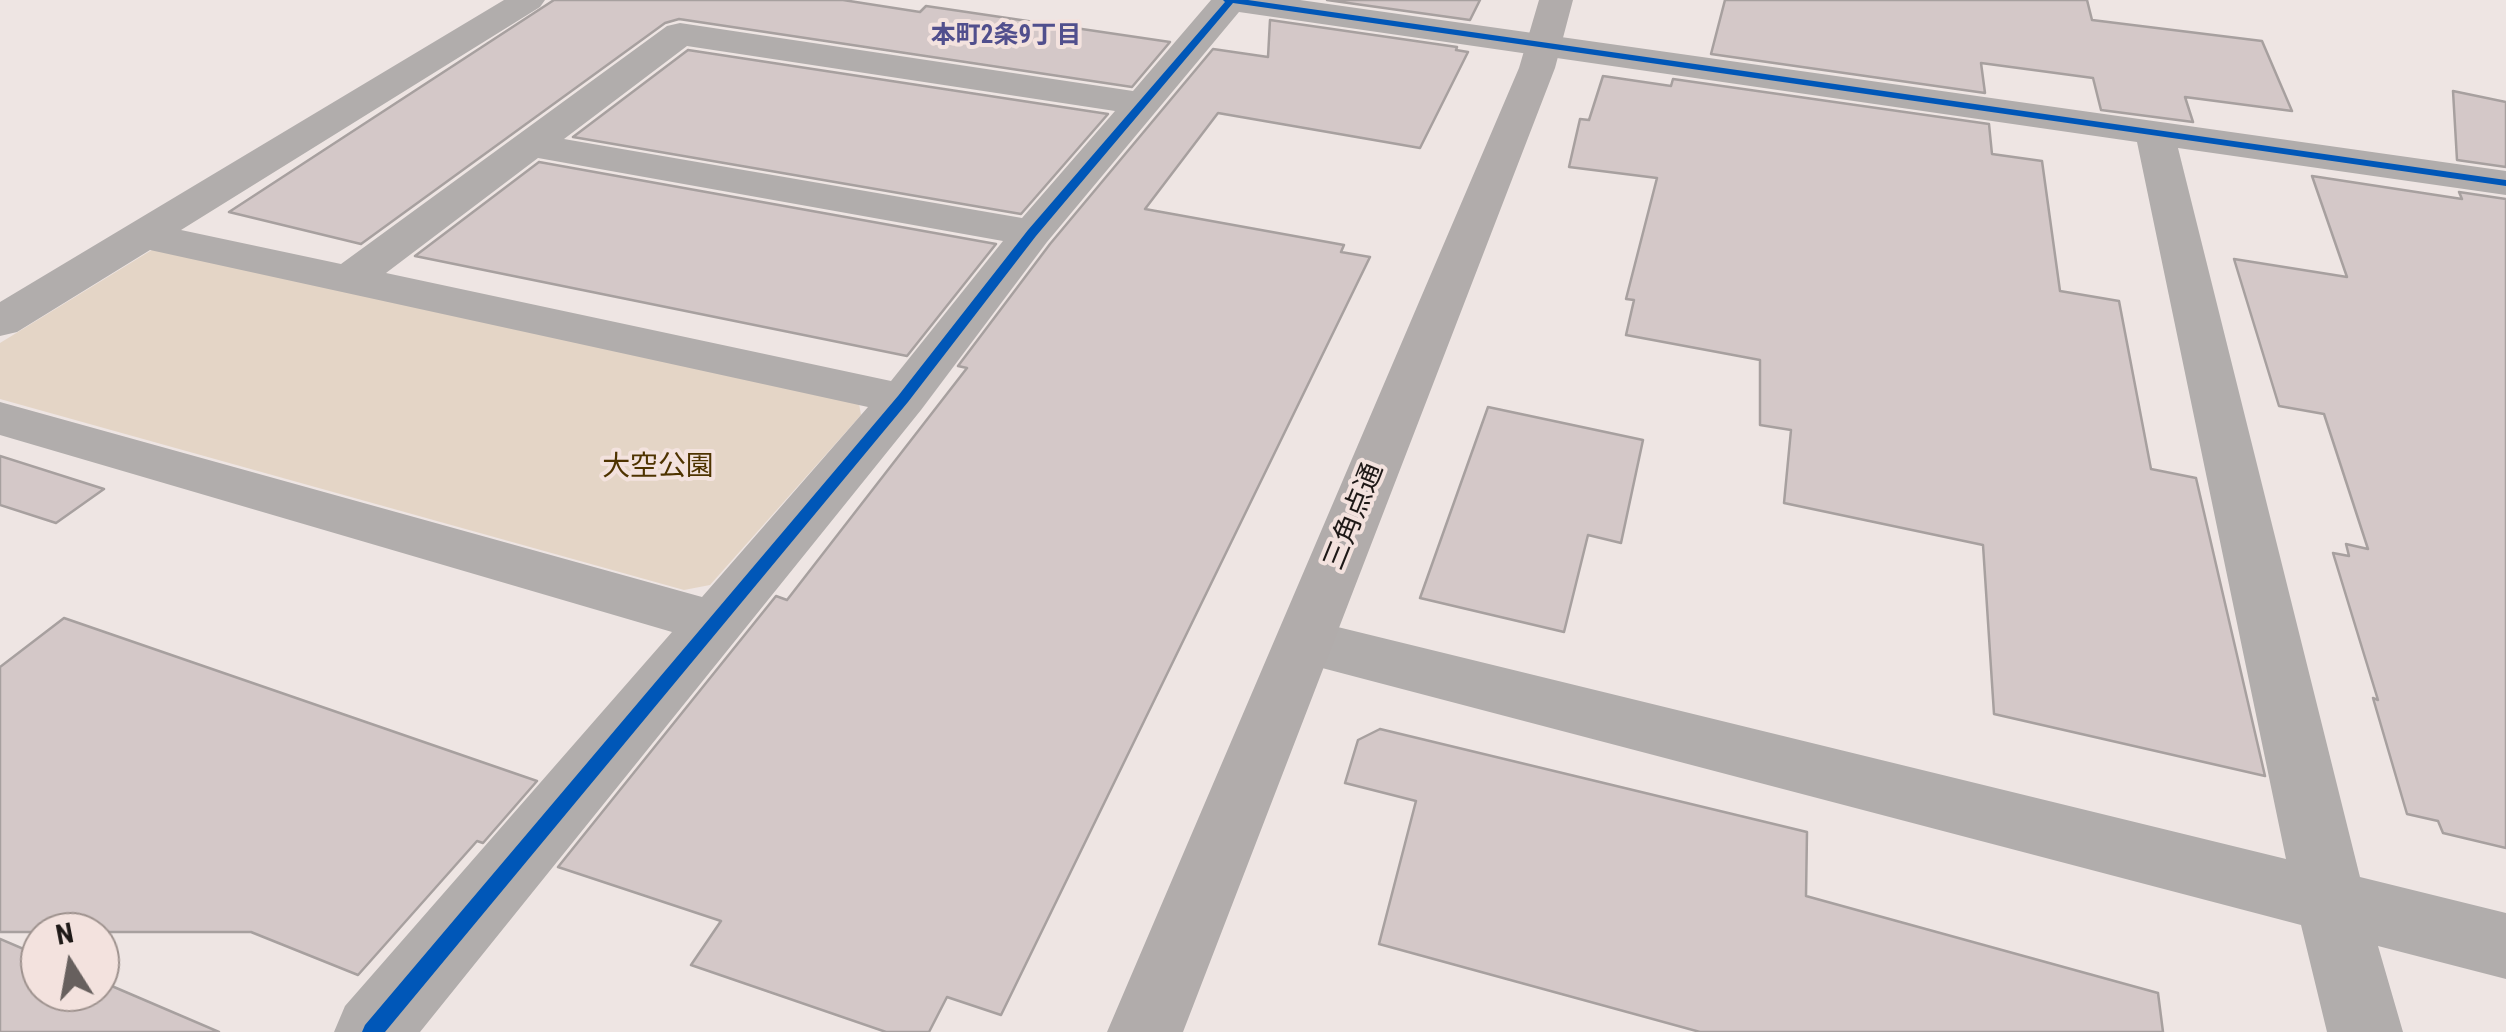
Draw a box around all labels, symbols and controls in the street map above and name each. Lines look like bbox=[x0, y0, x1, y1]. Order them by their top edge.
district label: 本町2条9丁目 bbox=[931, 22, 1081, 52]
park label: 大空公園 bbox=[602, 451, 714, 485]
street label: 三角点通 bbox=[1318, 459, 1392, 575]
north arrow bbox=[20, 912, 120, 1012]
text: N bbox=[53, 916, 76, 952]

